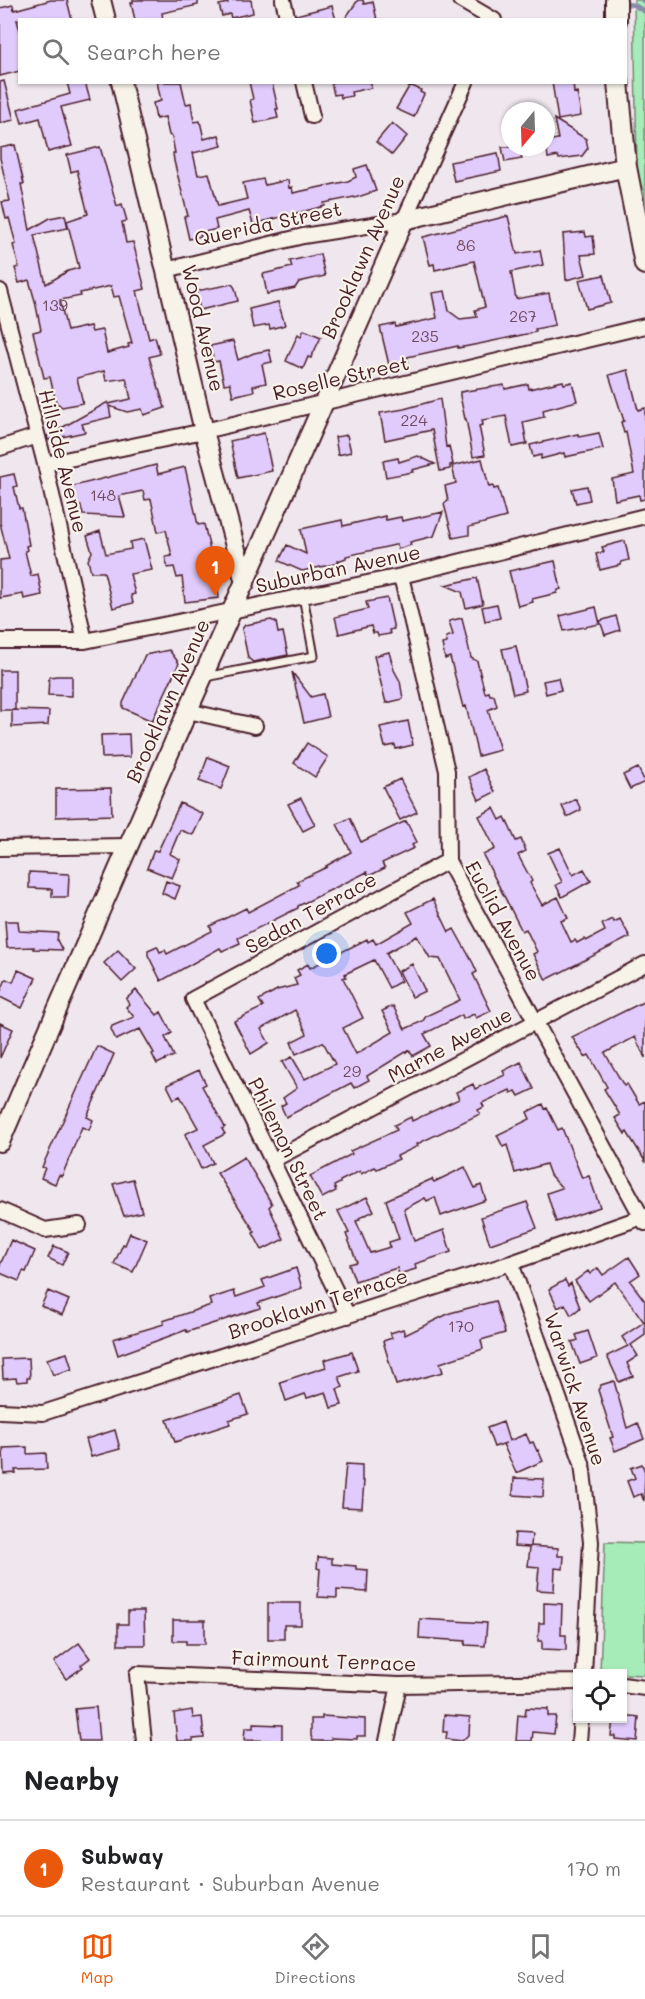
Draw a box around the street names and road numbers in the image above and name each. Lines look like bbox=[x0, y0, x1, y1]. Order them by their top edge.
street label: Brooklawn Avenue bbox=[314, 171, 410, 342]
street label: Querida Street bbox=[192, 195, 344, 251]
street label: Wood Avenue bbox=[177, 262, 231, 394]
street label: Roselle Street bbox=[270, 349, 412, 405]
street label: Hillside Avenue bbox=[34, 386, 94, 535]
street label: Suburban Avenue bbox=[253, 538, 423, 598]
street label: Brooklawn Avenue bbox=[119, 615, 215, 786]
street label: Euclid Avenue bbox=[460, 856, 548, 985]
street label: Sedan Terrace bbox=[240, 865, 381, 959]
street label: Marne Avenue bbox=[383, 1000, 516, 1088]
street label: Philemon Street bbox=[243, 1073, 335, 1224]
street label: Brooklawn Terrace bbox=[225, 1262, 411, 1344]
street label: Warwick Avenue bbox=[539, 1309, 613, 1469]
street label: Fairmount Terrace bbox=[231, 1644, 417, 1676]

